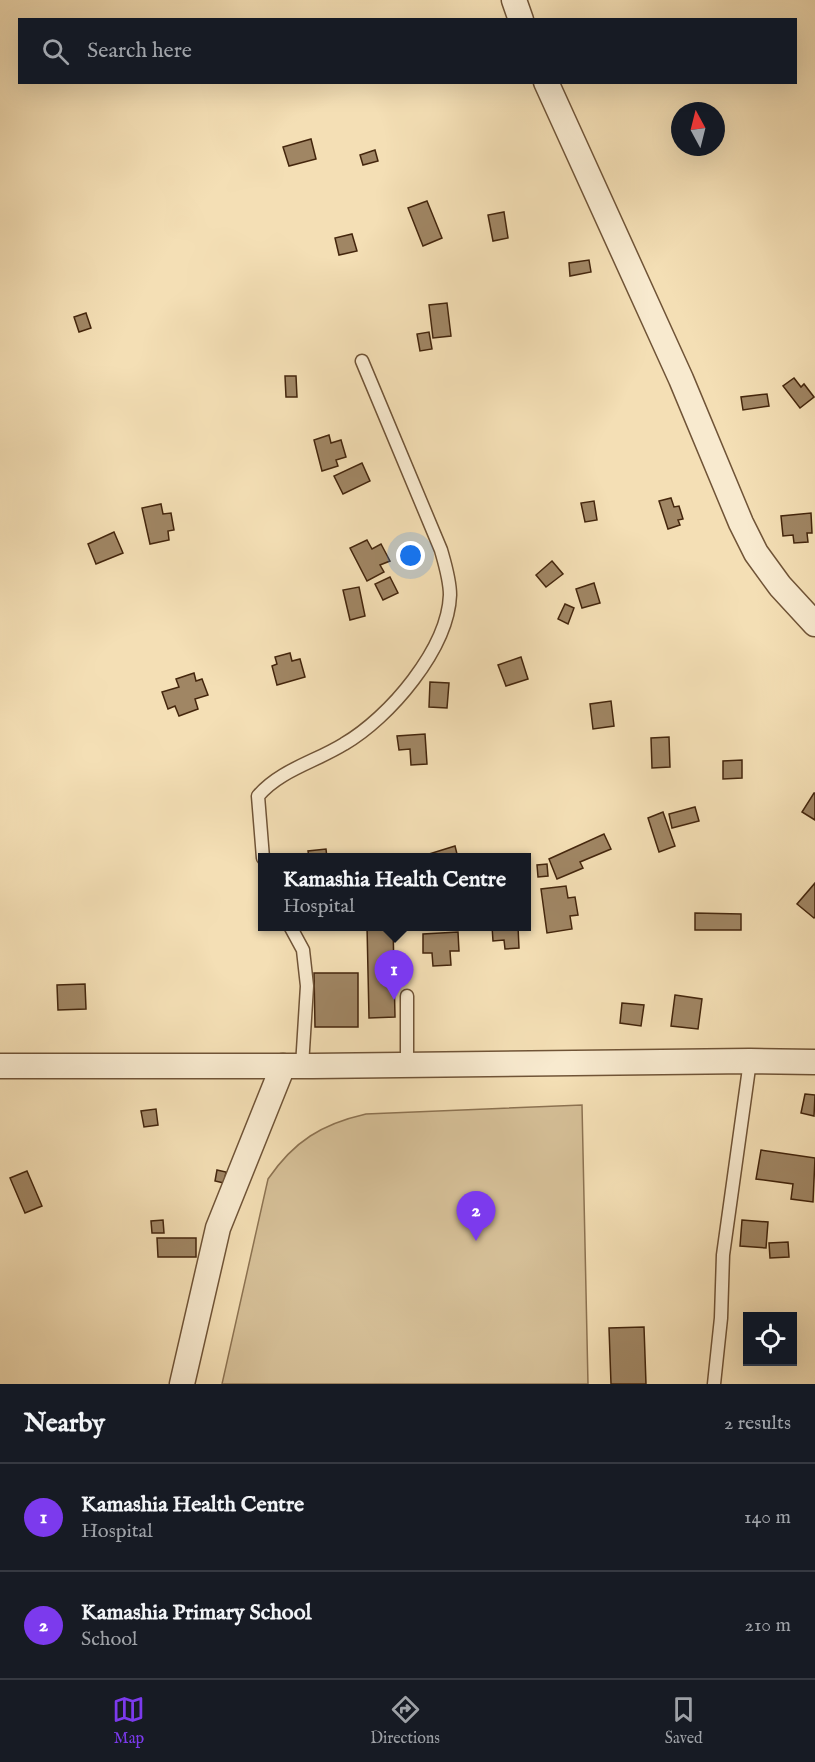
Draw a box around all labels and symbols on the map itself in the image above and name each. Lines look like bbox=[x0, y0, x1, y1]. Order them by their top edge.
north arrow bbox=[671, 102, 725, 156]
your location bbox=[396, 541, 425, 570]
pin: 1 bbox=[374, 950, 414, 1000]
pin: 2 bbox=[456, 1192, 496, 1241]

